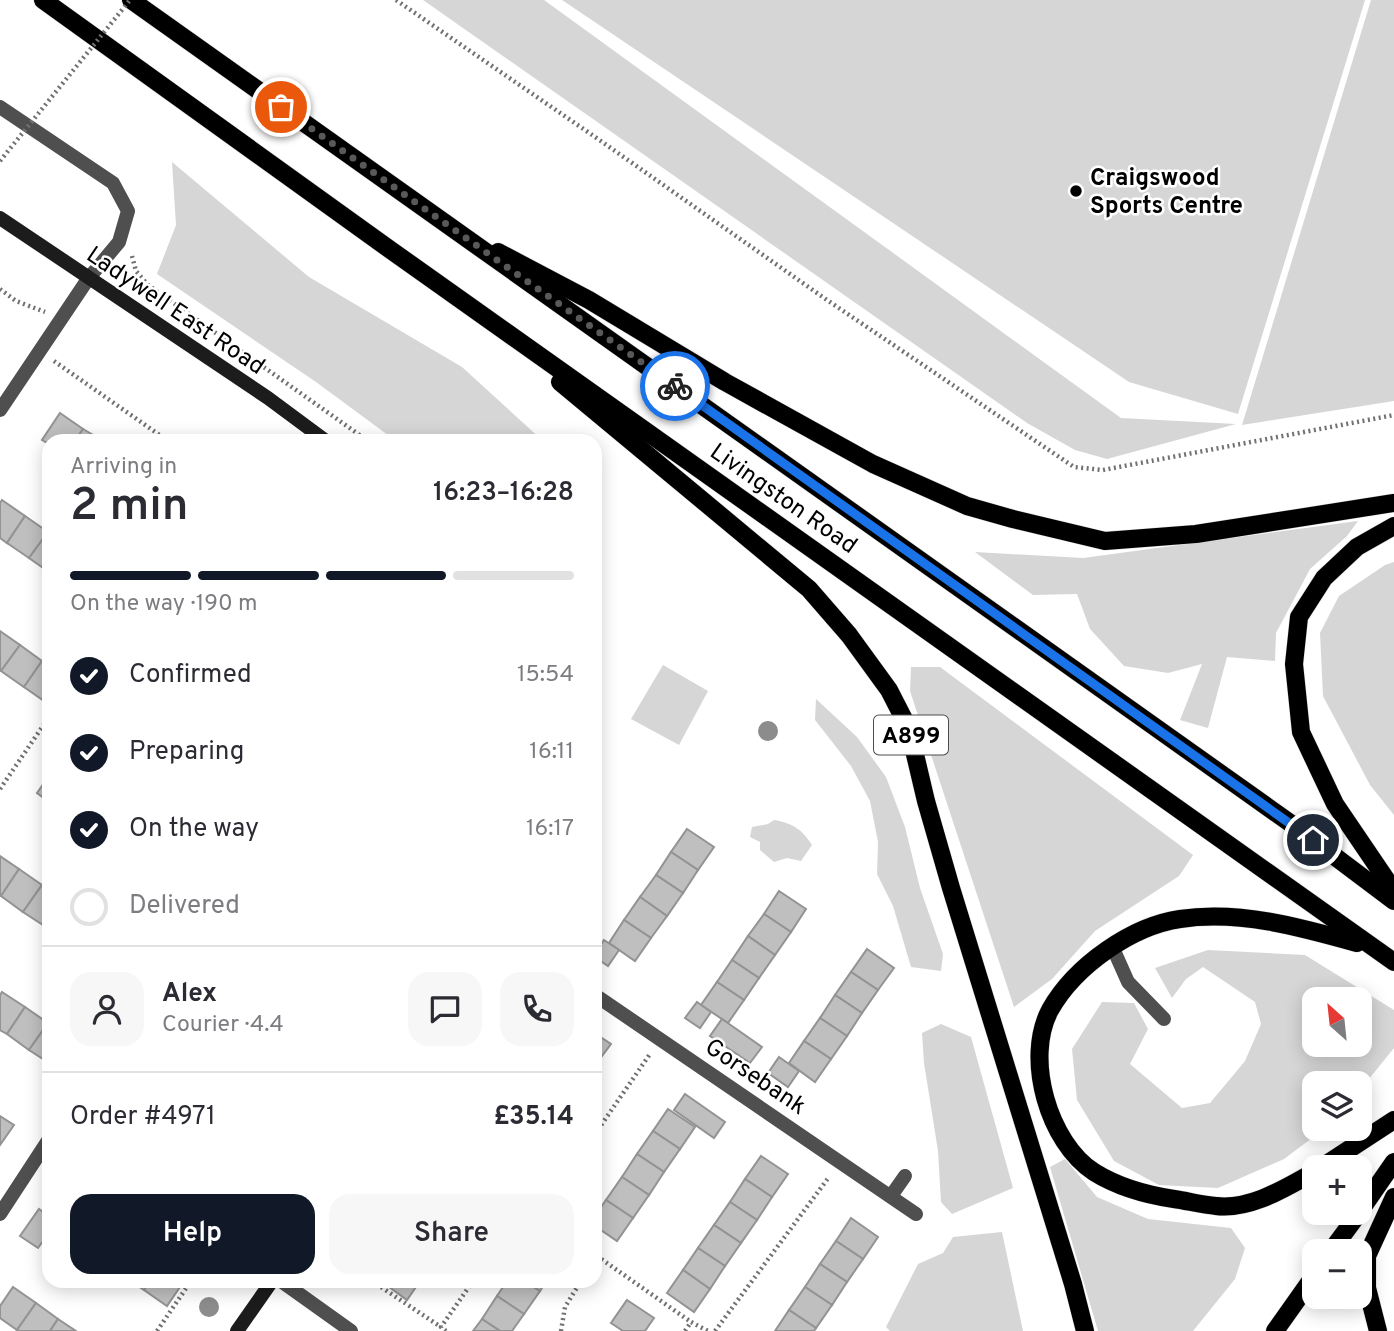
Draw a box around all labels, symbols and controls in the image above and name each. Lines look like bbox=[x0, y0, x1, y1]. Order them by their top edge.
pin bbox=[251, 77, 311, 137]
icon: bag bbox=[262, 88, 300, 126]
place label: Craigswood Sports Centre bbox=[1090, 164, 1243, 222]
marker: Craigswood Sports Centre bbox=[1068, 183, 1084, 199]
street label: Ladywell East Road bbox=[80, 241, 270, 382]
courier bbox=[640, 351, 710, 421]
icon: bike bbox=[656, 367, 694, 405]
street label: Livingston Road bbox=[703, 438, 862, 562]
text: Arriving in bbox=[70, 453, 177, 482]
text: 16:23–16:28 bbox=[433, 477, 574, 510]
text: 2 min bbox=[70, 478, 189, 537]
text: On the way · 190 m bbox=[70, 590, 258, 619]
icon: check bbox=[70, 657, 108, 695]
text: Confirmed bbox=[129, 659, 252, 692]
text: 15:54 bbox=[517, 661, 574, 690]
road number: A899 bbox=[874, 716, 948, 754]
icon: check bbox=[70, 734, 108, 772]
text: Preparing bbox=[129, 736, 244, 769]
text: 16:11 bbox=[529, 738, 574, 767]
pin bbox=[1283, 810, 1343, 870]
icon: check bbox=[70, 811, 108, 849]
text: On the way bbox=[129, 813, 259, 846]
text: 16:17 bbox=[526, 815, 574, 844]
icon: home bbox=[1294, 821, 1332, 859]
text: Delivered bbox=[129, 890, 240, 923]
button: person bbox=[70, 972, 144, 1046]
button: chat bbox=[408, 972, 482, 1046]
button: phone bbox=[500, 972, 574, 1046]
text: Alex bbox=[162, 978, 217, 1011]
north arrow bbox=[1302, 987, 1372, 1057]
map controls bbox=[1302, 987, 1372, 1309]
text: Courier · 4.4 bbox=[162, 1011, 284, 1040]
street label: Gorsebank bbox=[698, 1033, 811, 1122]
button: layers bbox=[1302, 1071, 1372, 1141]
text: Order #4971 bbox=[70, 1101, 216, 1134]
text: £35.14 bbox=[493, 1101, 574, 1134]
button: + bbox=[1302, 1155, 1372, 1225]
button: Help bbox=[70, 1194, 315, 1274]
button: Share bbox=[329, 1194, 574, 1274]
button: − bbox=[1302, 1239, 1372, 1309]

